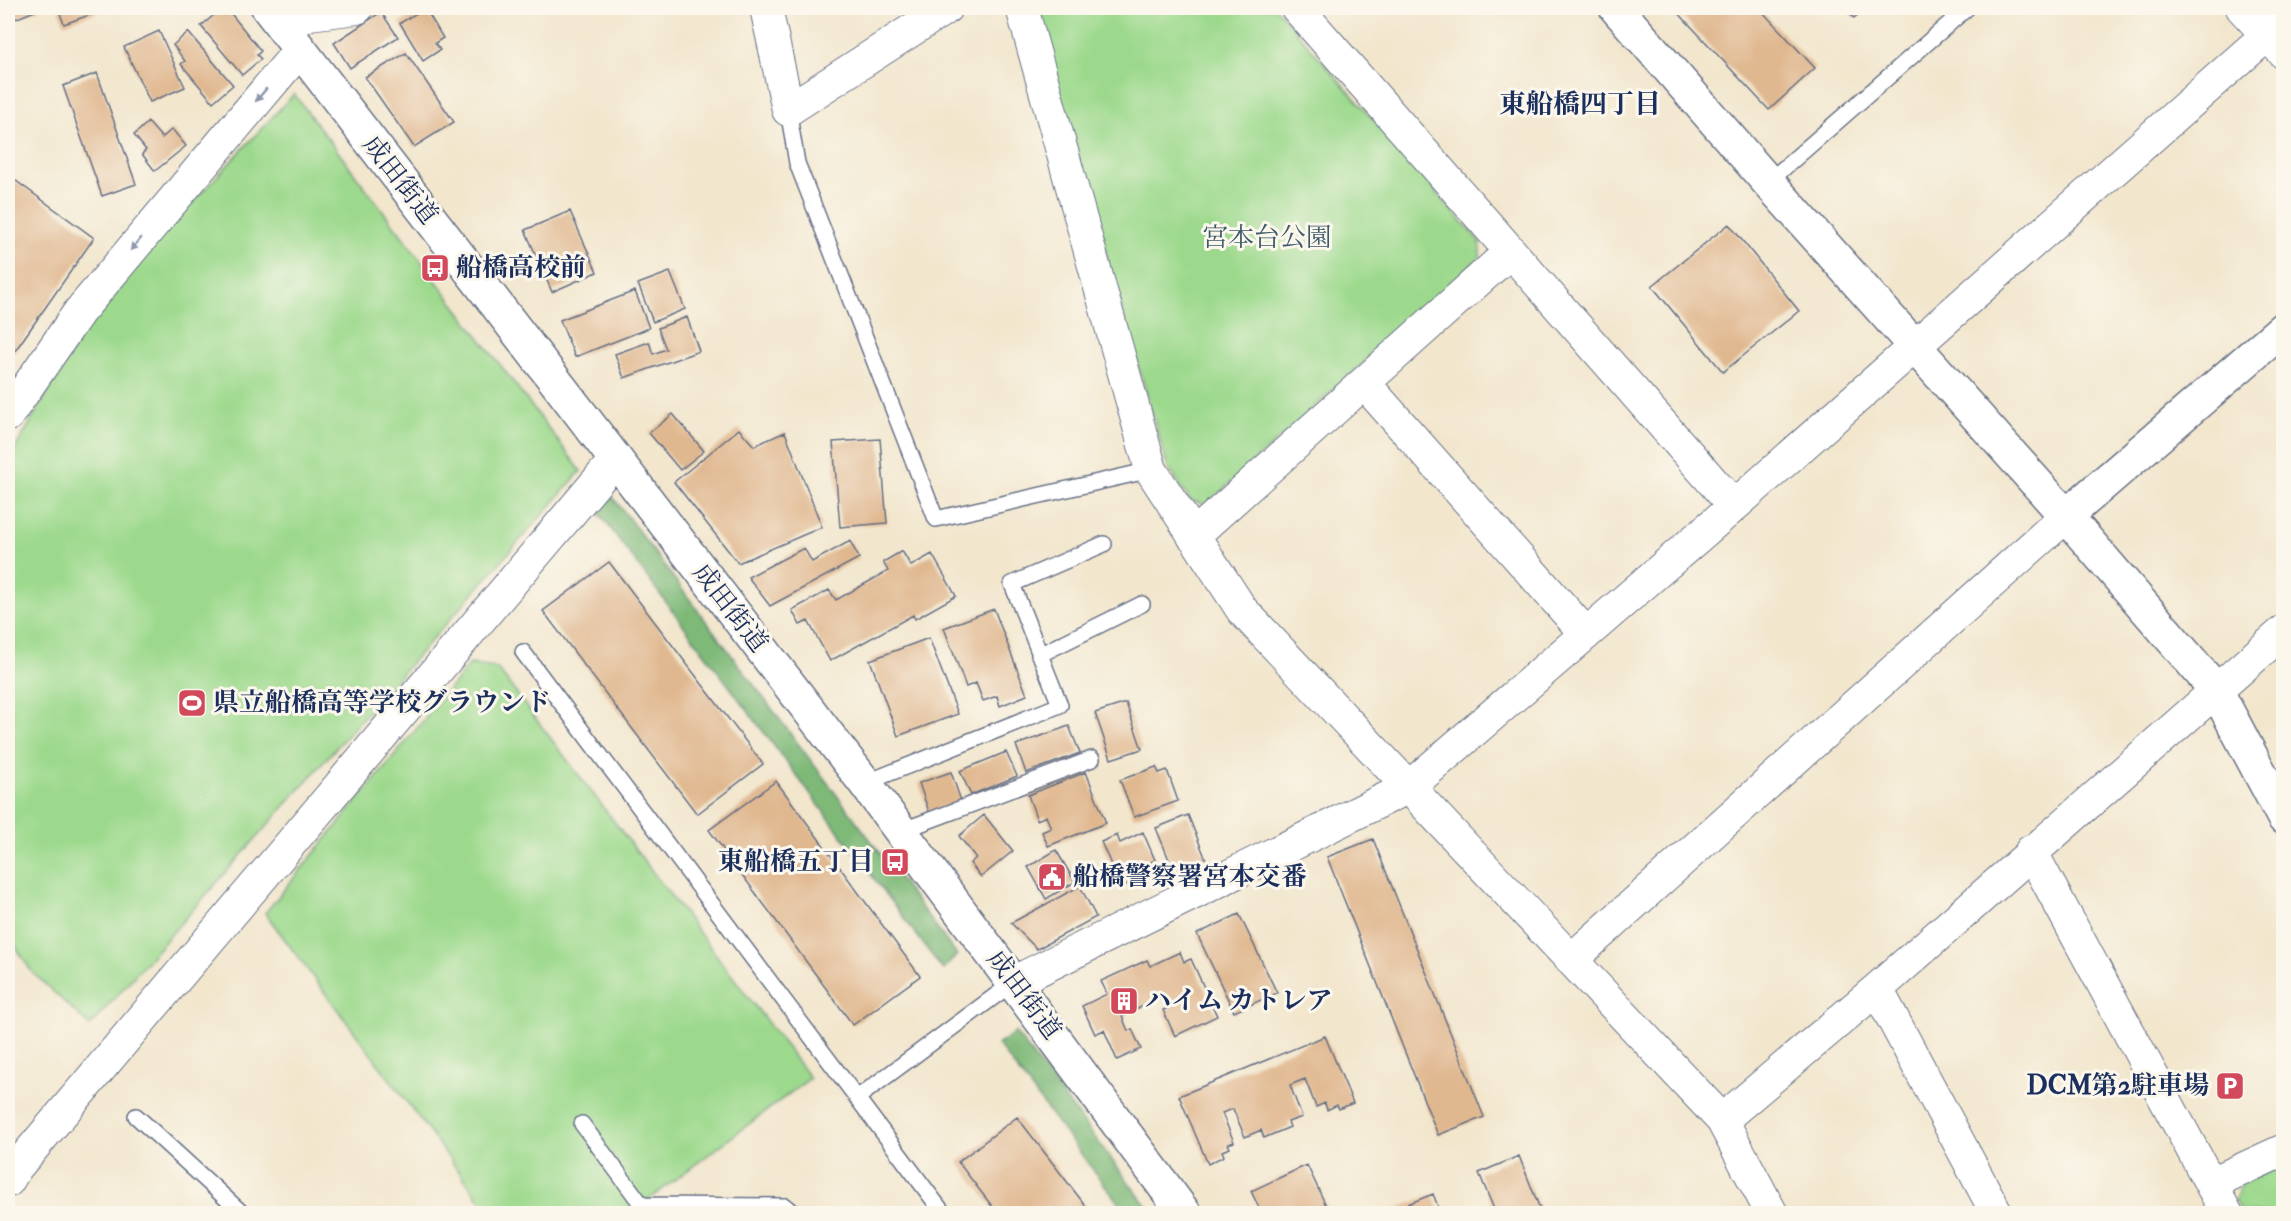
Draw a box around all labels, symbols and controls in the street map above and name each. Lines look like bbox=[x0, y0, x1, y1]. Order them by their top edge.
one-way arrow bbox=[255, 87, 268, 102]
district label: 東船橋四丁目 bbox=[1499, 88, 1661, 121]
street label: 成田街道 bbox=[355, 129, 445, 231]
park label: 宮本台公園 bbox=[1202, 222, 1332, 254]
one-way arrow bbox=[130, 236, 143, 251]
bus stop icon: 船橋高校前 bbox=[419, 252, 451, 284]
place label: 船橋高校前 bbox=[456, 252, 586, 284]
street label: 成田街道 bbox=[685, 557, 775, 659]
sports icon: 県立船橋高等学校グラウンド bbox=[176, 687, 208, 719]
place label: 県立船橋高等学校グラウンド bbox=[213, 687, 551, 719]
place label: 東船橋五丁目 bbox=[718, 846, 874, 878]
bus stop icon: 東船橋五丁目 bbox=[879, 846, 911, 878]
public building icon: 船橋警察署宮本交番 bbox=[1036, 861, 1068, 893]
place label: 船橋警察署宮本交番 bbox=[1073, 861, 1307, 893]
street label: 成田街道 bbox=[980, 944, 1068, 1046]
building icon: ハイム カトレア bbox=[1108, 985, 1140, 1017]
place label: ハイム カトレア bbox=[1145, 985, 1332, 1017]
place label: DCM第2駐車場 bbox=[2026, 1070, 2209, 1102]
parking icon: DCM第2駐車場 bbox=[2214, 1070, 2246, 1102]

